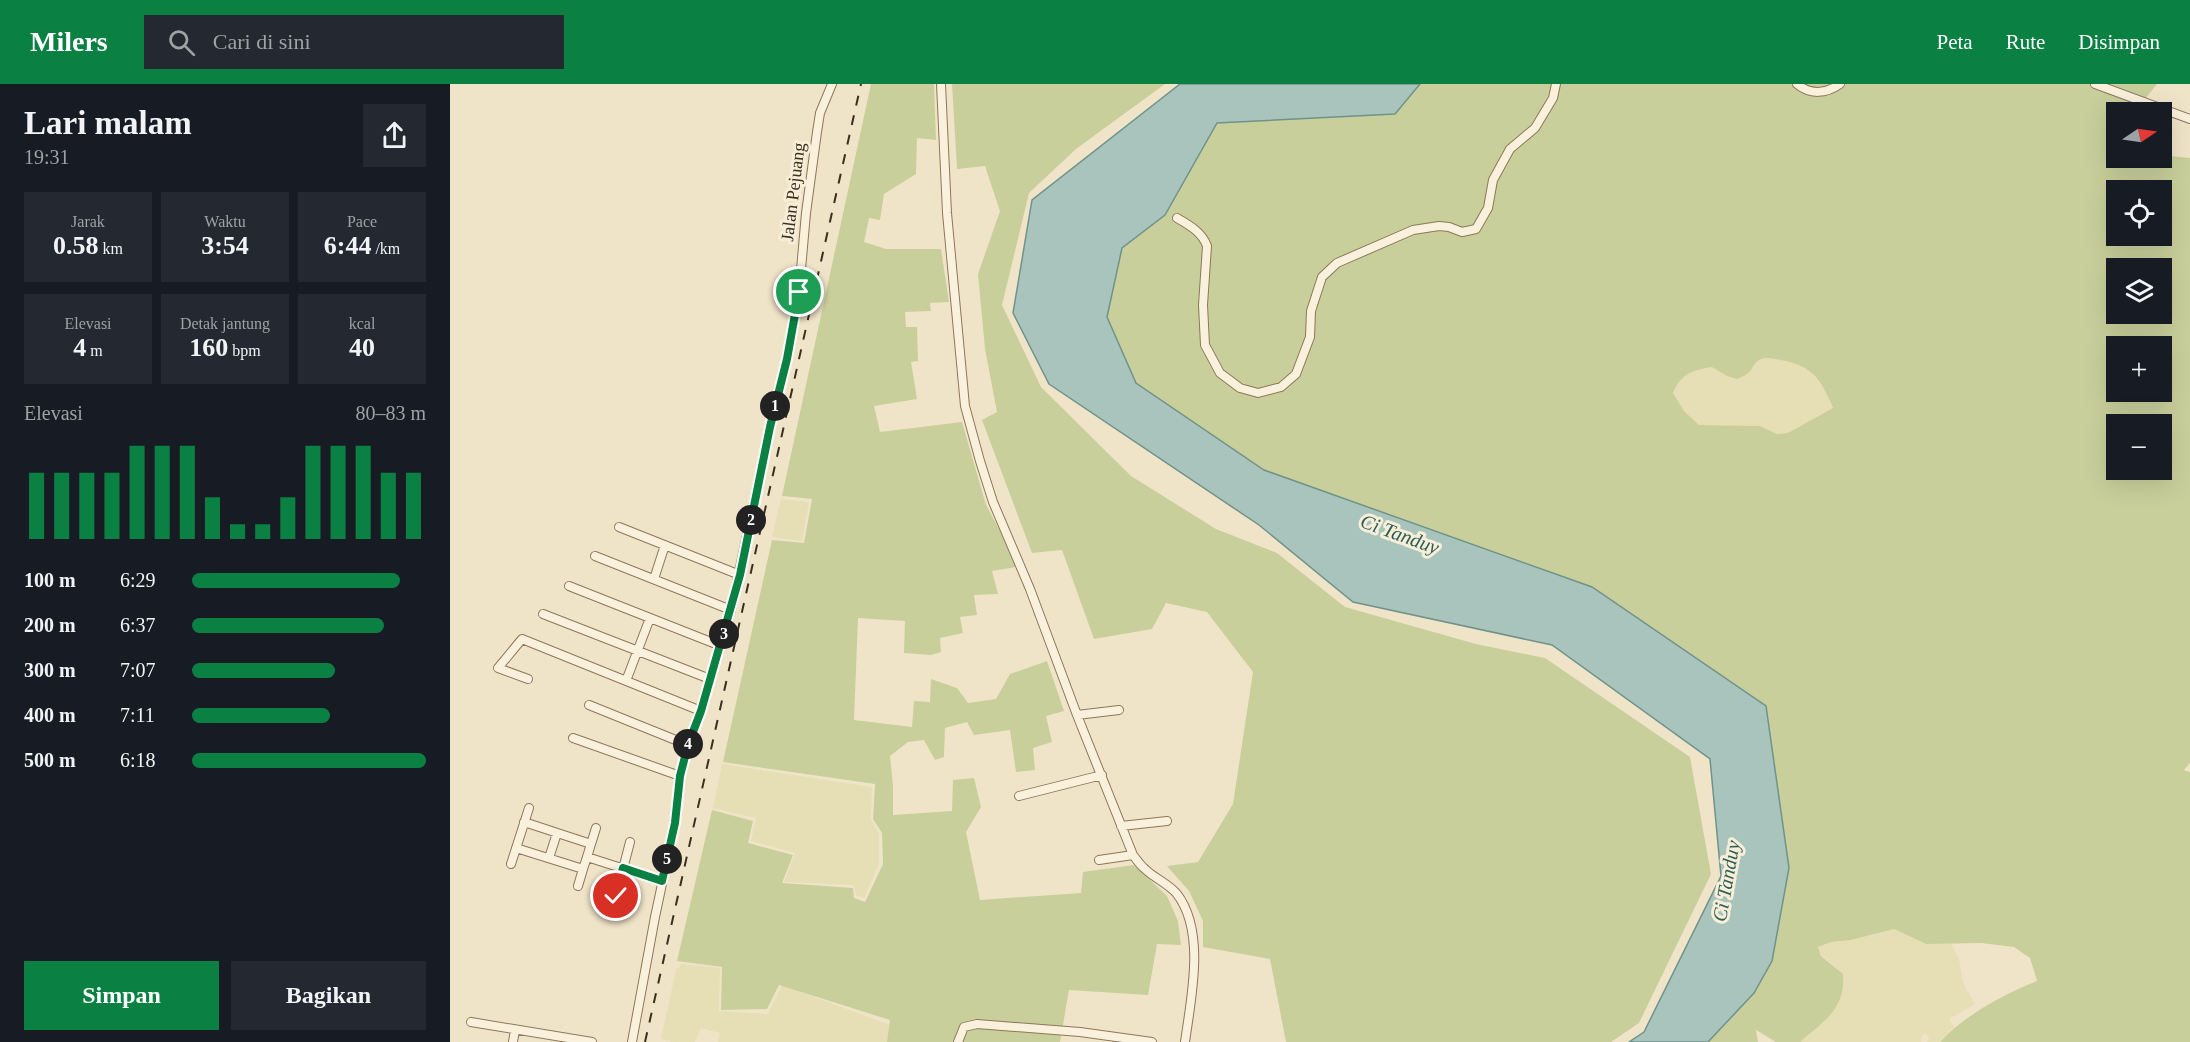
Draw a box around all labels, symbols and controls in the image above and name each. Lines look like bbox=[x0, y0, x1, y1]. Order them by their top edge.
search box bbox=[144, 15, 564, 69]
text: Milers bbox=[30, 26, 108, 57]
icon: search bbox=[165, 26, 198, 59]
text: Cari di sini bbox=[213, 29, 311, 54]
text: Peta bbox=[1937, 30, 1973, 54]
text: Rute bbox=[2006, 30, 2045, 54]
text: Disimpan bbox=[2078, 30, 2160, 54]
north arrow bbox=[2106, 102, 2172, 168]
map controls bbox=[2106, 102, 2172, 480]
button: share bbox=[363, 104, 426, 167]
text: Lari malam bbox=[24, 105, 192, 141]
street label: Jalan Pejuang bbox=[777, 141, 809, 243]
text: 19:31 bbox=[24, 146, 70, 168]
button: locate bbox=[2106, 180, 2172, 246]
text: Jarak bbox=[71, 213, 105, 230]
text: Waktu bbox=[204, 213, 246, 230]
text: Pace bbox=[347, 213, 377, 230]
text: 0.58 bbox=[53, 231, 99, 260]
text: 3:54 bbox=[201, 231, 249, 260]
text: 6:44 bbox=[324, 231, 371, 260]
text: km bbox=[99, 240, 123, 257]
text: /km bbox=[371, 240, 400, 257]
button: layers bbox=[2106, 258, 2172, 324]
pin bbox=[773, 266, 824, 317]
icon: arrive bbox=[782, 275, 815, 308]
text: Elevasi bbox=[64, 315, 112, 332]
text: Detak jantung bbox=[180, 315, 270, 332]
text: kcal bbox=[349, 315, 375, 332]
text: 4 bbox=[73, 333, 86, 362]
text: 160 bbox=[189, 333, 228, 362]
text: 40 bbox=[349, 333, 375, 362]
button: + bbox=[2106, 336, 2172, 402]
text: m bbox=[86, 342, 103, 359]
text: bpm bbox=[228, 342, 261, 359]
pin: 1 bbox=[760, 391, 790, 421]
text: 1 bbox=[771, 397, 779, 414]
text: Elevasi bbox=[24, 402, 83, 424]
text: 80–83 m bbox=[355, 402, 426, 424]
button: − bbox=[2106, 414, 2172, 480]
pin: 2 bbox=[736, 505, 766, 535]
water label: Ci Tanduy bbox=[1357, 510, 1442, 559]
text: 2 bbox=[747, 511, 755, 528]
text: 100 m bbox=[24, 569, 76, 591]
text: 6:29 bbox=[120, 569, 156, 591]
text: 200 m bbox=[24, 614, 76, 636]
text: 6:37 bbox=[120, 614, 156, 636]
pin: 3 bbox=[709, 619, 739, 649]
text: 3 bbox=[720, 625, 728, 642]
text: 300 m bbox=[24, 659, 76, 681]
text: 7:07 bbox=[120, 659, 156, 681]
text: 400 m bbox=[24, 704, 76, 726]
text: 7:11 bbox=[120, 704, 155, 726]
pin: 4 bbox=[673, 729, 703, 759]
text: 4 bbox=[684, 735, 692, 752]
text: 500 m bbox=[24, 749, 76, 771]
text: 6:18 bbox=[120, 749, 156, 771]
water label: Ci Tanduy bbox=[1708, 839, 1745, 923]
pin: 5 bbox=[652, 844, 682, 874]
text: 5 bbox=[663, 850, 671, 867]
pin bbox=[590, 870, 641, 921]
icon: check bbox=[599, 879, 632, 912]
button: Simpan bbox=[24, 961, 219, 1030]
button: Bagikan bbox=[231, 961, 426, 1030]

